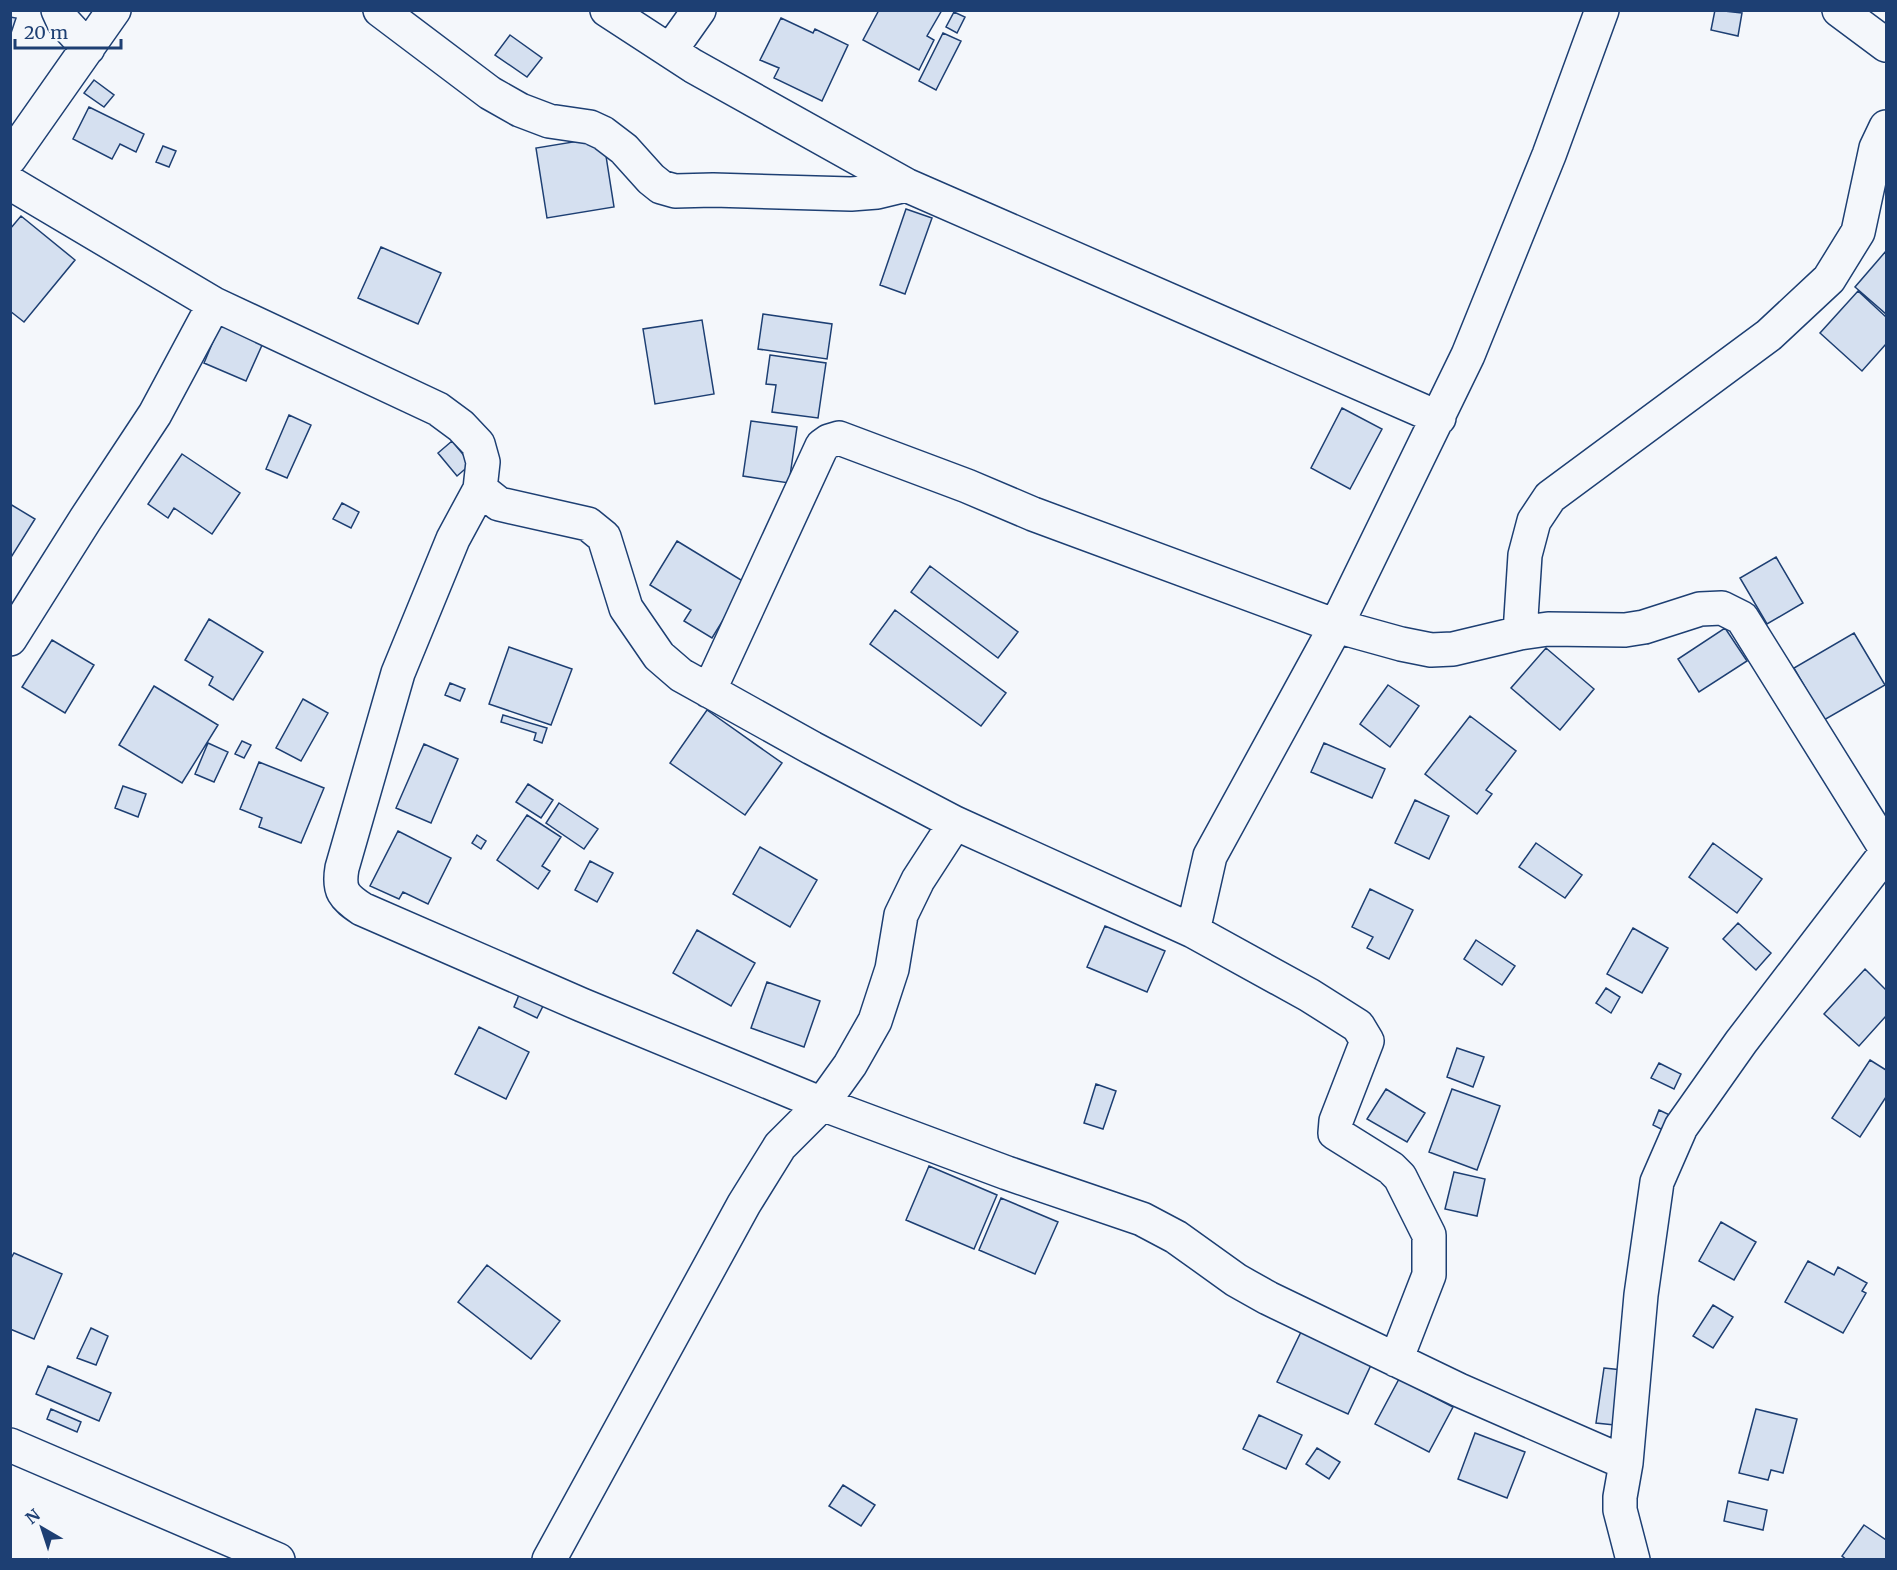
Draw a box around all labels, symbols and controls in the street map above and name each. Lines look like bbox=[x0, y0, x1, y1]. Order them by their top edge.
scale bar bbox=[15, 12, 122, 50]
text: 20 m bbox=[24, 21, 68, 44]
north arrow bbox=[12, 1498, 72, 1558]
text: N bbox=[21, 1504, 44, 1528]

